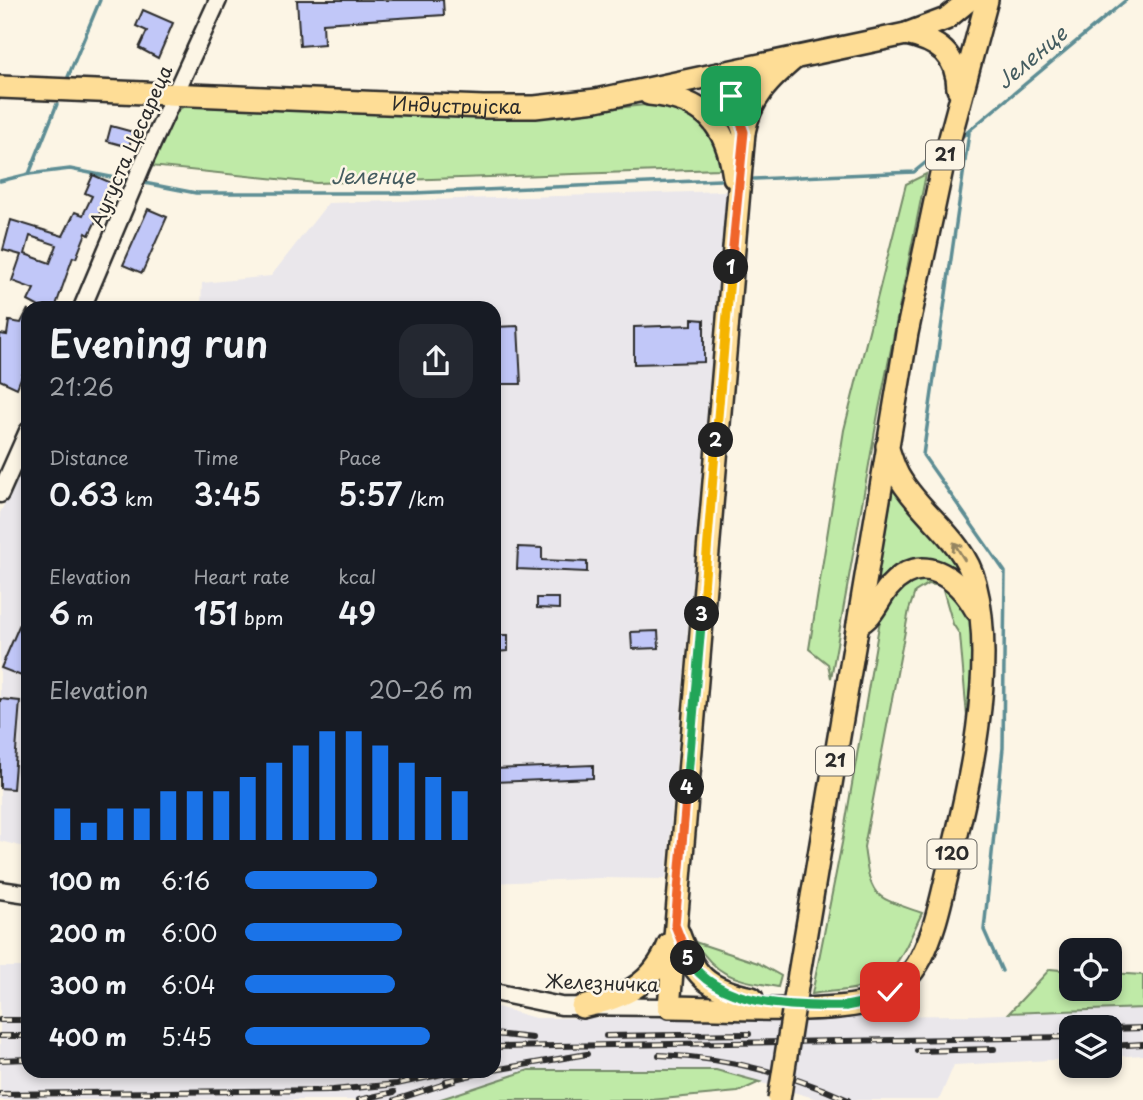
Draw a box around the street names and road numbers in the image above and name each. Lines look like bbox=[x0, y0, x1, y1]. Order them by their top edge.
street label: Аугуста Цесареца bbox=[82, 60, 179, 231]
street label: Индустријска bbox=[392, 88, 521, 120]
road number: 21 bbox=[926, 140, 964, 170]
road number: 21 bbox=[816, 746, 854, 776]
road number: 120 bbox=[928, 840, 976, 868]
street label: Железничка bbox=[545, 966, 659, 998]

